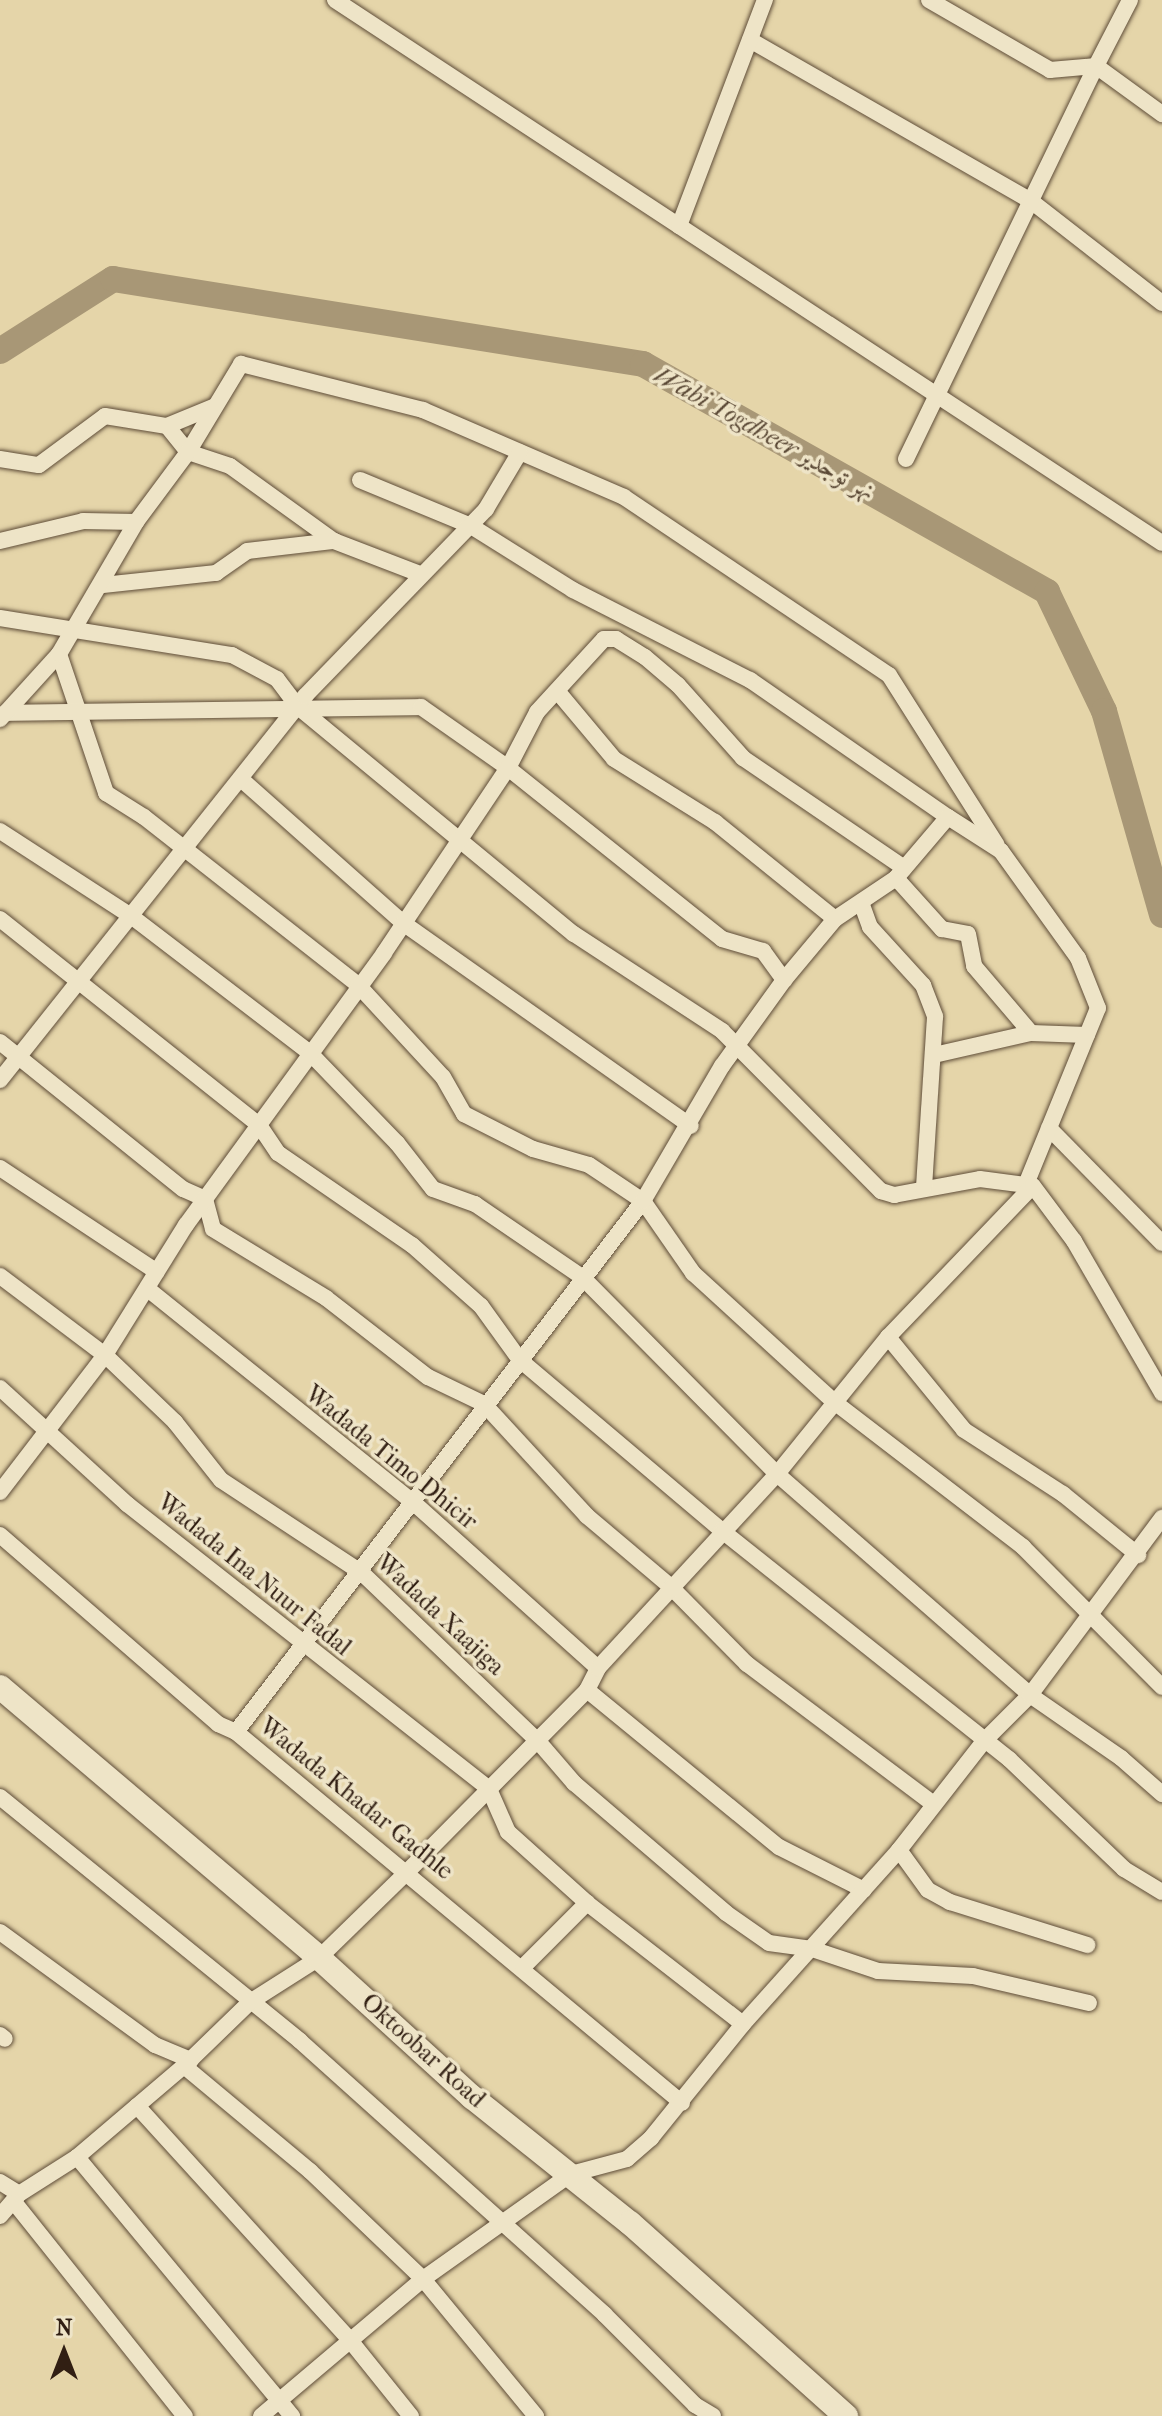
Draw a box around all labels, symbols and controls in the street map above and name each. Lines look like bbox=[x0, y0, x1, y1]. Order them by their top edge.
water label: Wabi Togdheer نهر توجدير bbox=[649, 359, 881, 507]
street label: Wadada Timo Dhicir bbox=[299, 1380, 483, 1536]
street label: Wadada Ina Nuur Fadal bbox=[151, 1488, 357, 1662]
street label: Wadada Xaajiga bbox=[370, 1548, 510, 1682]
street label: Wadada Khadar Gadhle bbox=[253, 1712, 459, 1886]
street label: Oktoobar Road bbox=[355, 1988, 491, 2114]
north arrow bbox=[24, 2312, 104, 2392]
text: N bbox=[56, 2315, 72, 2341]

